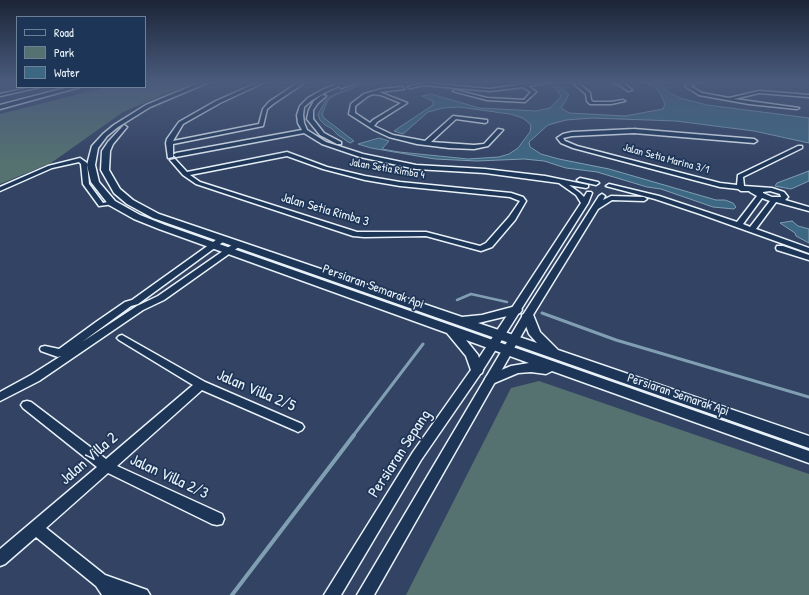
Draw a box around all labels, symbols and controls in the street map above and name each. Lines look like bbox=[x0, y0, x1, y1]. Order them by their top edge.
legend bbox=[16, 16, 146, 88]
text: Road bbox=[54, 24, 74, 41]
text: Park bbox=[54, 44, 74, 61]
text: Water bbox=[54, 64, 80, 81]
street label: Jalan Setia Marina 3/1 bbox=[622, 141, 710, 177]
street label: Jalan Setia Rimba 4 bbox=[348, 156, 426, 182]
street label: Jalan Setia Rimba 3 bbox=[279, 190, 371, 230]
street label: Persiaran Semarak Api bbox=[320, 261, 426, 313]
street label: Jalan Villa 2/5 bbox=[214, 366, 298, 416]
street label: Persiaran Semarak Api bbox=[625, 370, 731, 420]
street label: Persiaran Sepang bbox=[365, 407, 435, 501]
street label: Jalan Villa 2 bbox=[56, 429, 122, 489]
street label: Jalan Villa 2/3 bbox=[127, 450, 211, 504]

